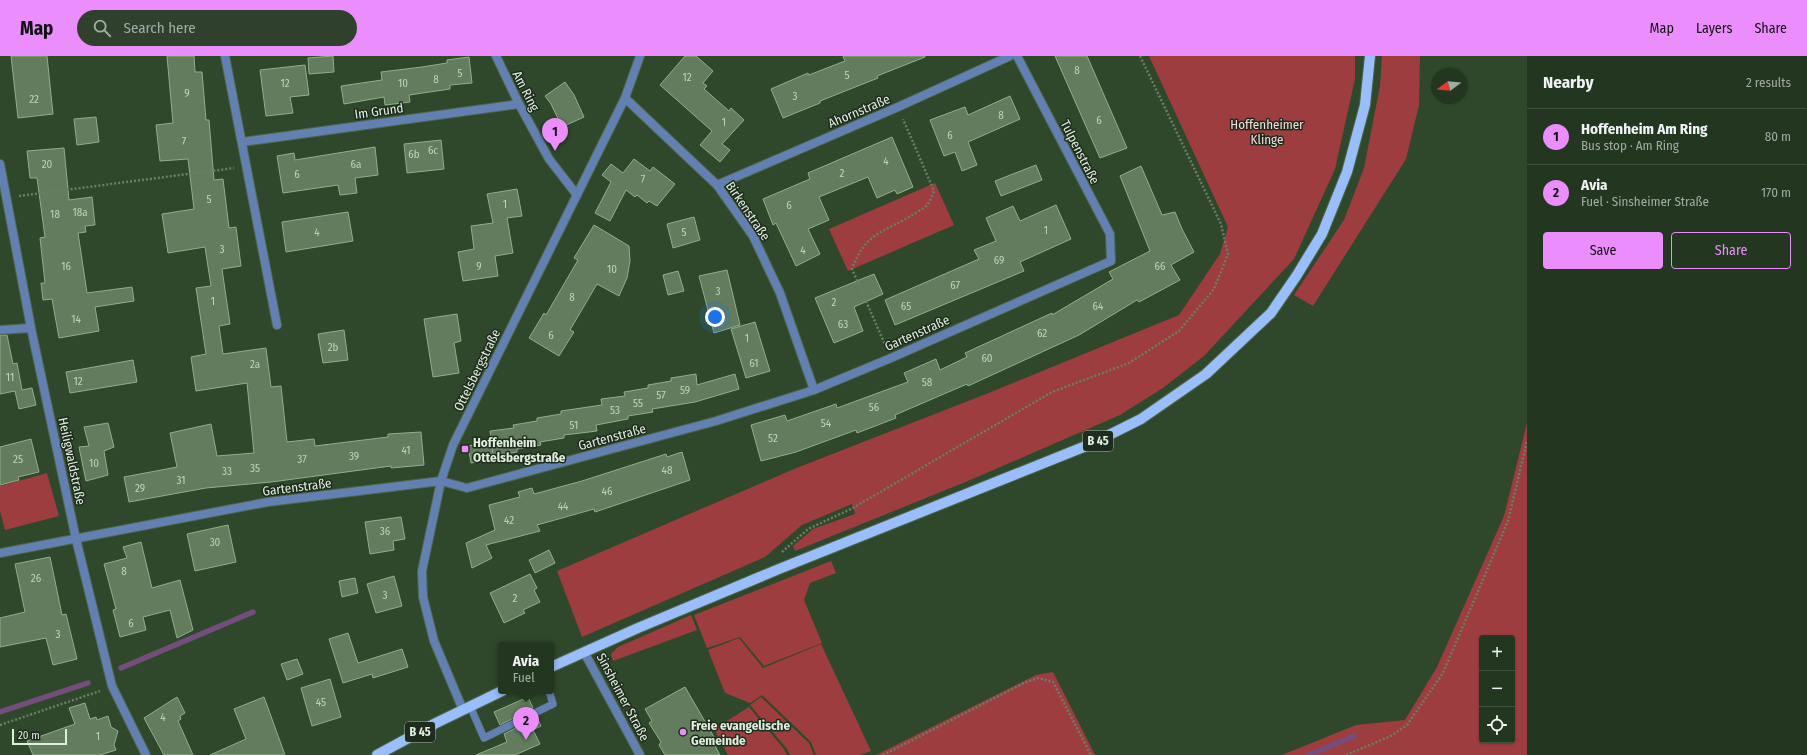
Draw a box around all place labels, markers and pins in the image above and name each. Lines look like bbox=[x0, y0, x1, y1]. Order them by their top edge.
pin: 1 bbox=[542, 118, 568, 151]
place label: Hoffenheim Ottelsbergstraße bbox=[473, 435, 566, 465]
marker: Hoffenheim Ottelsbergstraße bbox=[460, 444, 470, 454]
pin: 2 bbox=[513, 707, 539, 740]
place label: Freie evangelische Gemeinde bbox=[691, 718, 790, 748]
marker: Freie evangelische Gemeinde bbox=[678, 727, 688, 737]

